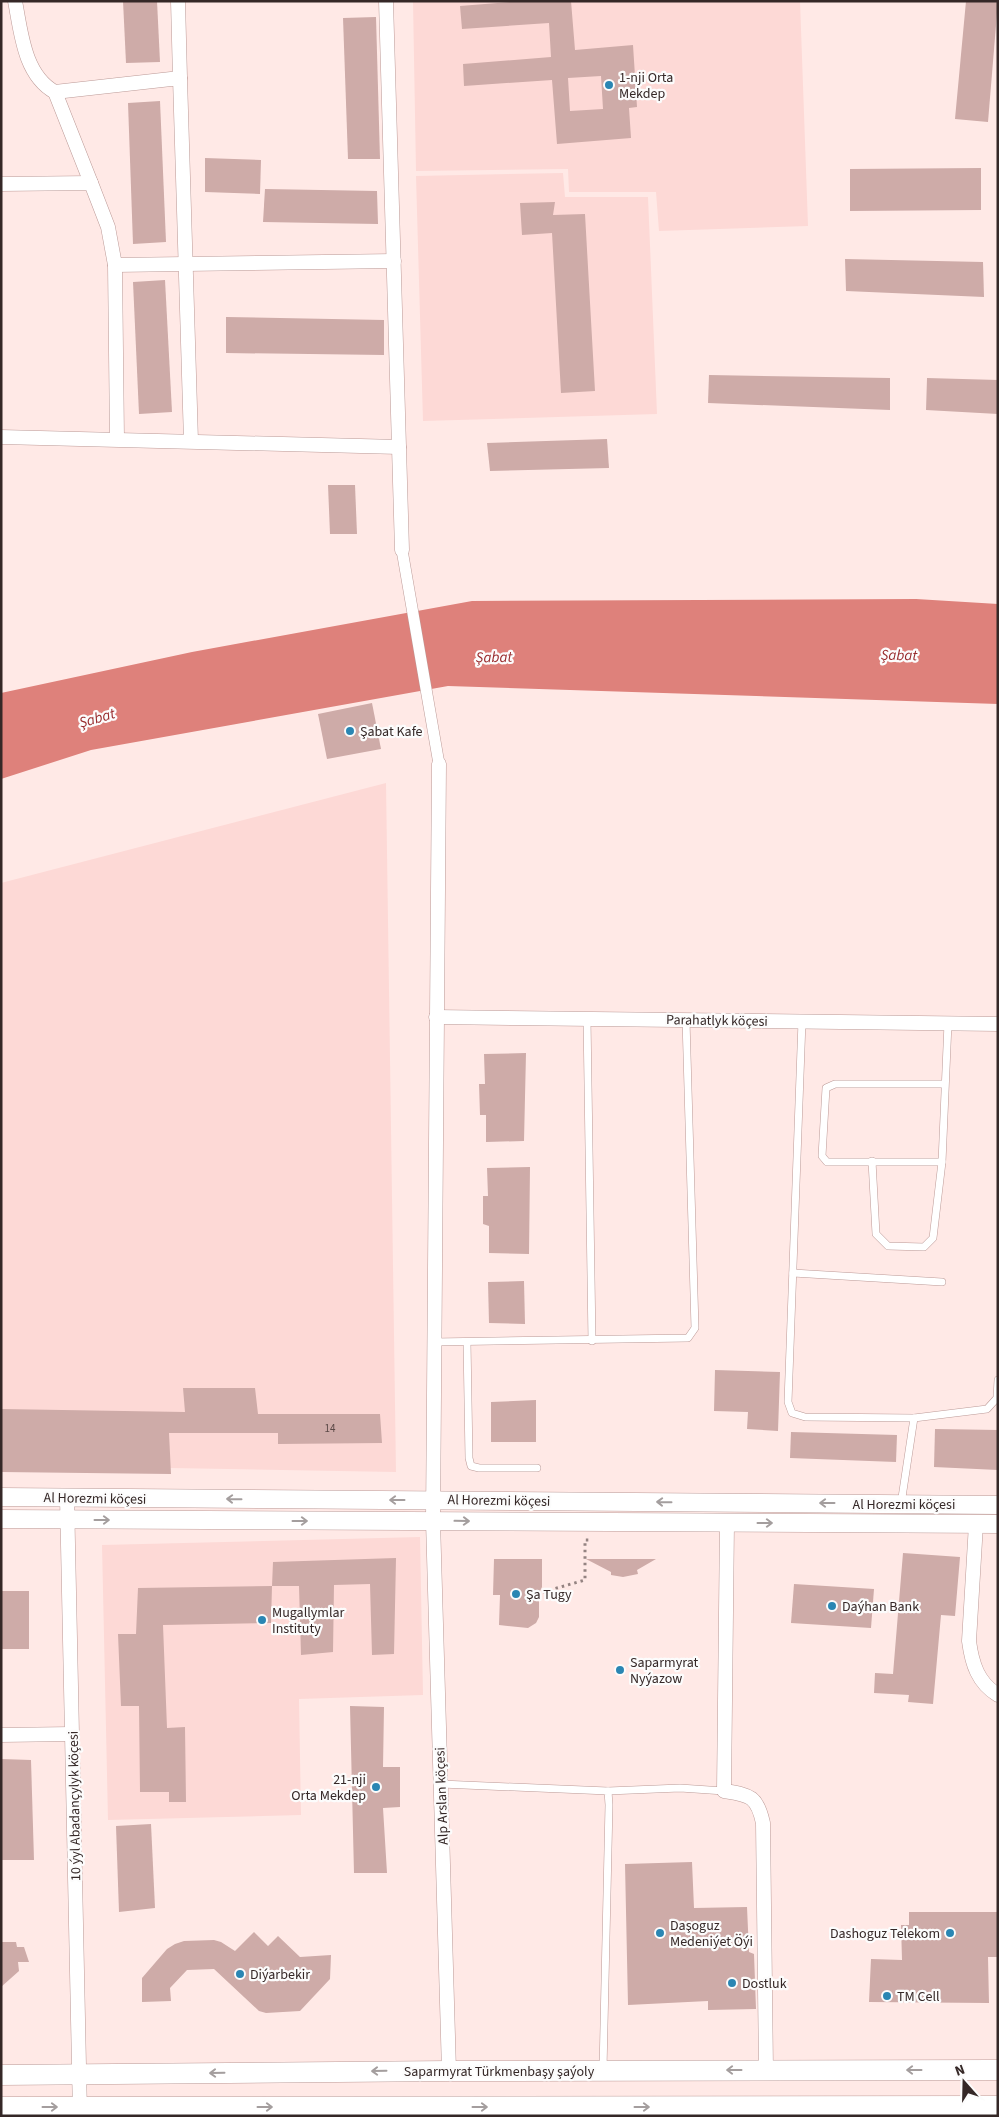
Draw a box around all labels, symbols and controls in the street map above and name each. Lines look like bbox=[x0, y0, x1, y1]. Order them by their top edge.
place label: 1-nji Orta Mekdep bbox=[619, 68, 673, 104]
marker: 1-nji Orta Mekdep bbox=[603, 79, 615, 91]
water label: Şabat bbox=[881, 645, 919, 666]
water label: Şabat bbox=[476, 647, 514, 668]
water label: Şabat bbox=[77, 703, 119, 734]
place label: Şabat Kafe bbox=[360, 722, 423, 742]
marker: Şabat Kafe bbox=[344, 725, 356, 737]
street label: Parahatlyk köçesi bbox=[666, 1010, 768, 1032]
house number: 14 bbox=[325, 1421, 336, 1436]
street label: Al Horezmi köçesi bbox=[43, 1488, 147, 1510]
street label: Al Horezmi köçesi bbox=[447, 1490, 551, 1512]
one-way arrow bbox=[226, 1494, 242, 1504]
one-way arrow bbox=[389, 1495, 405, 1505]
street label: Al Horezmi köçesi bbox=[853, 1495, 955, 1515]
one-way arrow bbox=[656, 1497, 672, 1507]
one-way arrow bbox=[819, 1499, 835, 1508]
one-way arrow bbox=[94, 1515, 110, 1525]
one-way arrow bbox=[292, 1516, 308, 1526]
one-way arrow bbox=[454, 1516, 470, 1526]
one-way arrow bbox=[756, 1518, 773, 1528]
place label: Şa Tugy bbox=[526, 1585, 572, 1605]
marker: Şa Tugy bbox=[510, 1588, 522, 1600]
place label: Daýhan Bank bbox=[842, 1597, 919, 1617]
marker: Daýhan Bank bbox=[826, 1600, 838, 1612]
place label: Mugallymlar Instituty bbox=[272, 1603, 345, 1639]
marker: Mugallymlar Instituty bbox=[256, 1614, 268, 1626]
place label: Saparmyrat Nyýazow bbox=[630, 1653, 699, 1689]
marker: Saparmyrat Nyýazow bbox=[614, 1664, 626, 1676]
street label: 10 ýyl Abadançylyk köçesi bbox=[64, 1731, 86, 1881]
street label: Alp Arslan köçesi bbox=[430, 1747, 454, 1845]
place label: 21-nji Orta Mekdep bbox=[291, 1770, 366, 1806]
marker: 21-nji Orta Mekdep bbox=[370, 1781, 382, 1793]
place label: Daşoguz Medeniýet Öýi bbox=[670, 1916, 753, 1952]
place label: Dashoguz Telekom bbox=[830, 1924, 940, 1944]
marker: Daşoguz Medeniýet Öýi bbox=[654, 1927, 666, 1939]
marker: Dashoguz Telekom bbox=[944, 1927, 956, 1939]
place label: Diýarbekir bbox=[250, 1965, 310, 1985]
marker: Diýarbekir bbox=[234, 1968, 246, 1980]
place label: Dostluk bbox=[742, 1974, 787, 1994]
marker: Dostluk bbox=[726, 1977, 738, 1989]
place label: TM Cell bbox=[897, 1987, 940, 2007]
marker: TM Cell bbox=[881, 1990, 893, 2002]
north arrow bbox=[939, 2057, 989, 2107]
text: N bbox=[952, 2060, 968, 2082]
street label: Saparmyrat Türkmenbaşy şaýoly bbox=[404, 2062, 595, 2082]
one-way arrow bbox=[726, 2065, 742, 2075]
one-way arrow bbox=[906, 2065, 922, 2075]
one-way arrow bbox=[371, 2066, 388, 2076]
one-way arrow bbox=[209, 2068, 225, 2078]
one-way arrow bbox=[42, 2102, 58, 2112]
one-way arrow bbox=[256, 2102, 273, 2112]
one-way arrow bbox=[472, 2102, 488, 2112]
one-way arrow bbox=[634, 2102, 650, 2112]

